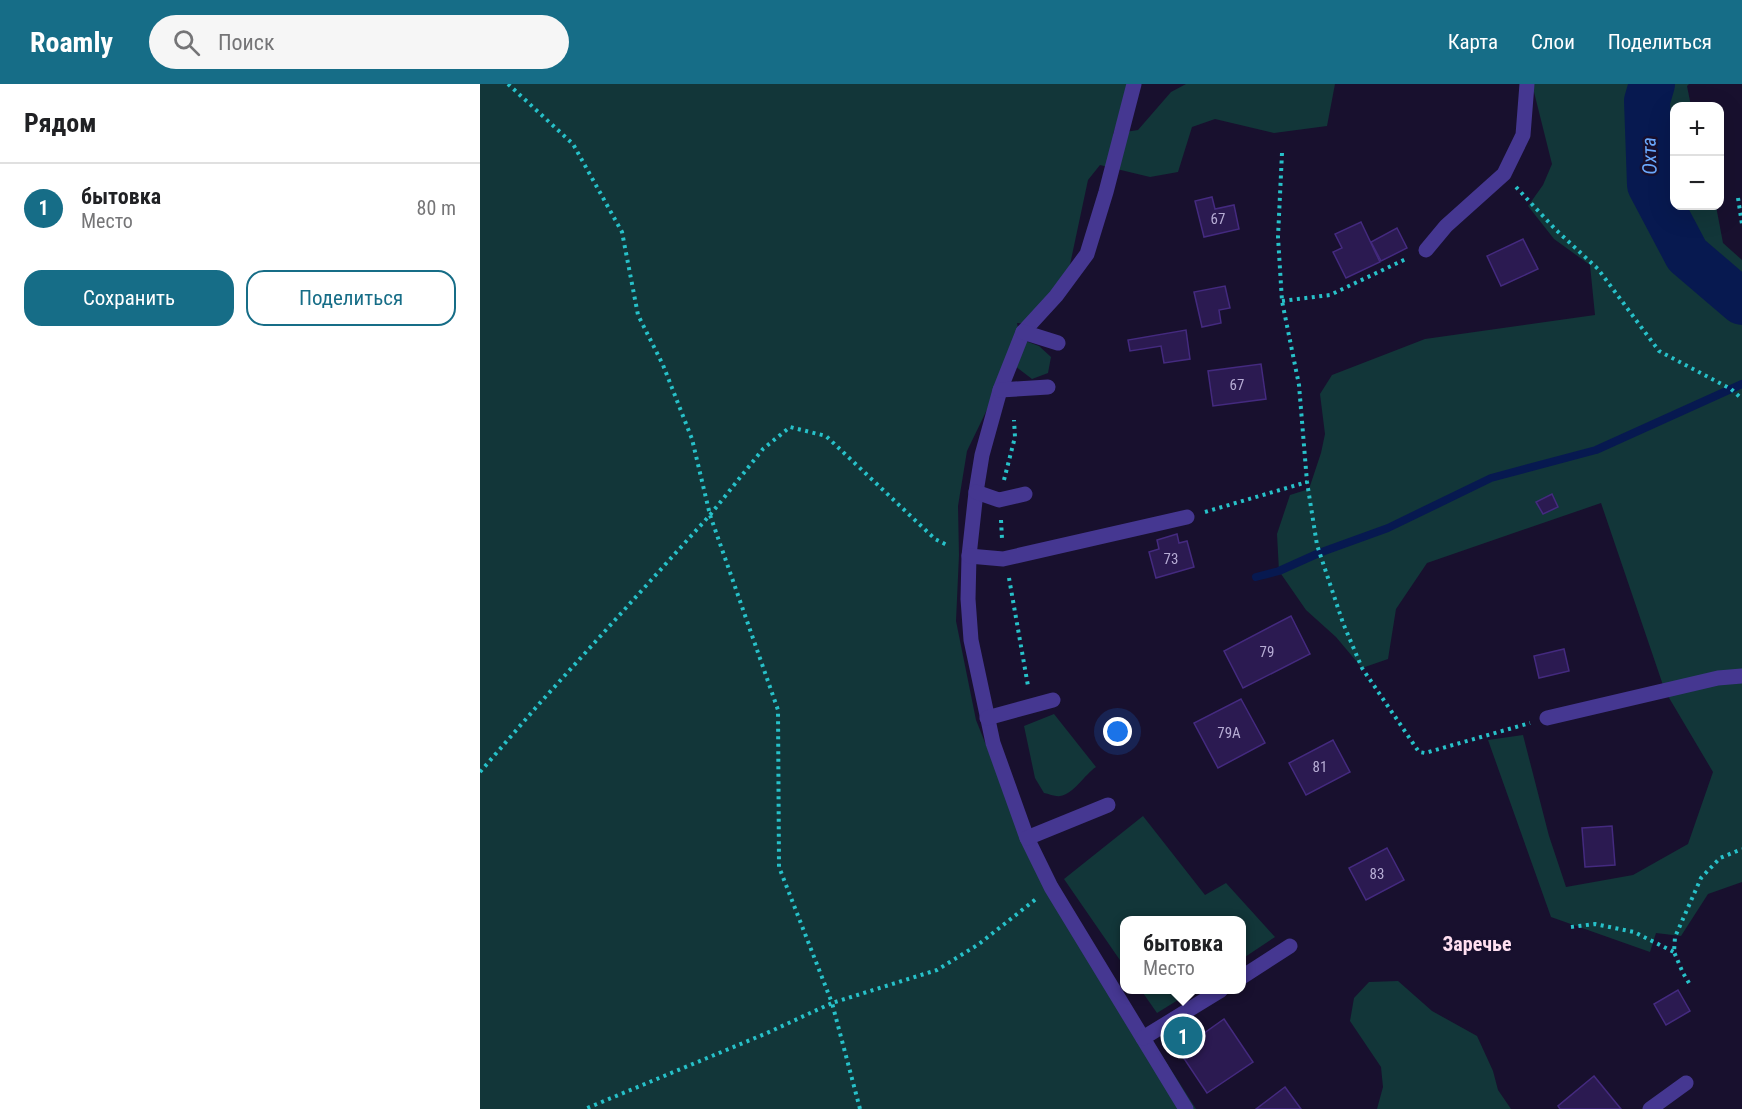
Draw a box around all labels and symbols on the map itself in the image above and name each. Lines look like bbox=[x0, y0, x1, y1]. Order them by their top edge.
water label: Охта bbox=[1636, 137, 1662, 175]
house number: 67 bbox=[1211, 210, 1225, 228]
house number: 67 bbox=[1230, 376, 1244, 394]
house number: 73 bbox=[1164, 550, 1178, 568]
house number: 79 bbox=[1260, 643, 1274, 661]
your location bbox=[1103, 717, 1132, 746]
house number: 79А bbox=[1217, 724, 1241, 742]
house number: 81 bbox=[1313, 758, 1327, 776]
house number: 83 bbox=[1370, 865, 1384, 883]
district label: Заречье bbox=[1443, 932, 1511, 956]
pin: 1 bbox=[1164, 1014, 1202, 1058]

